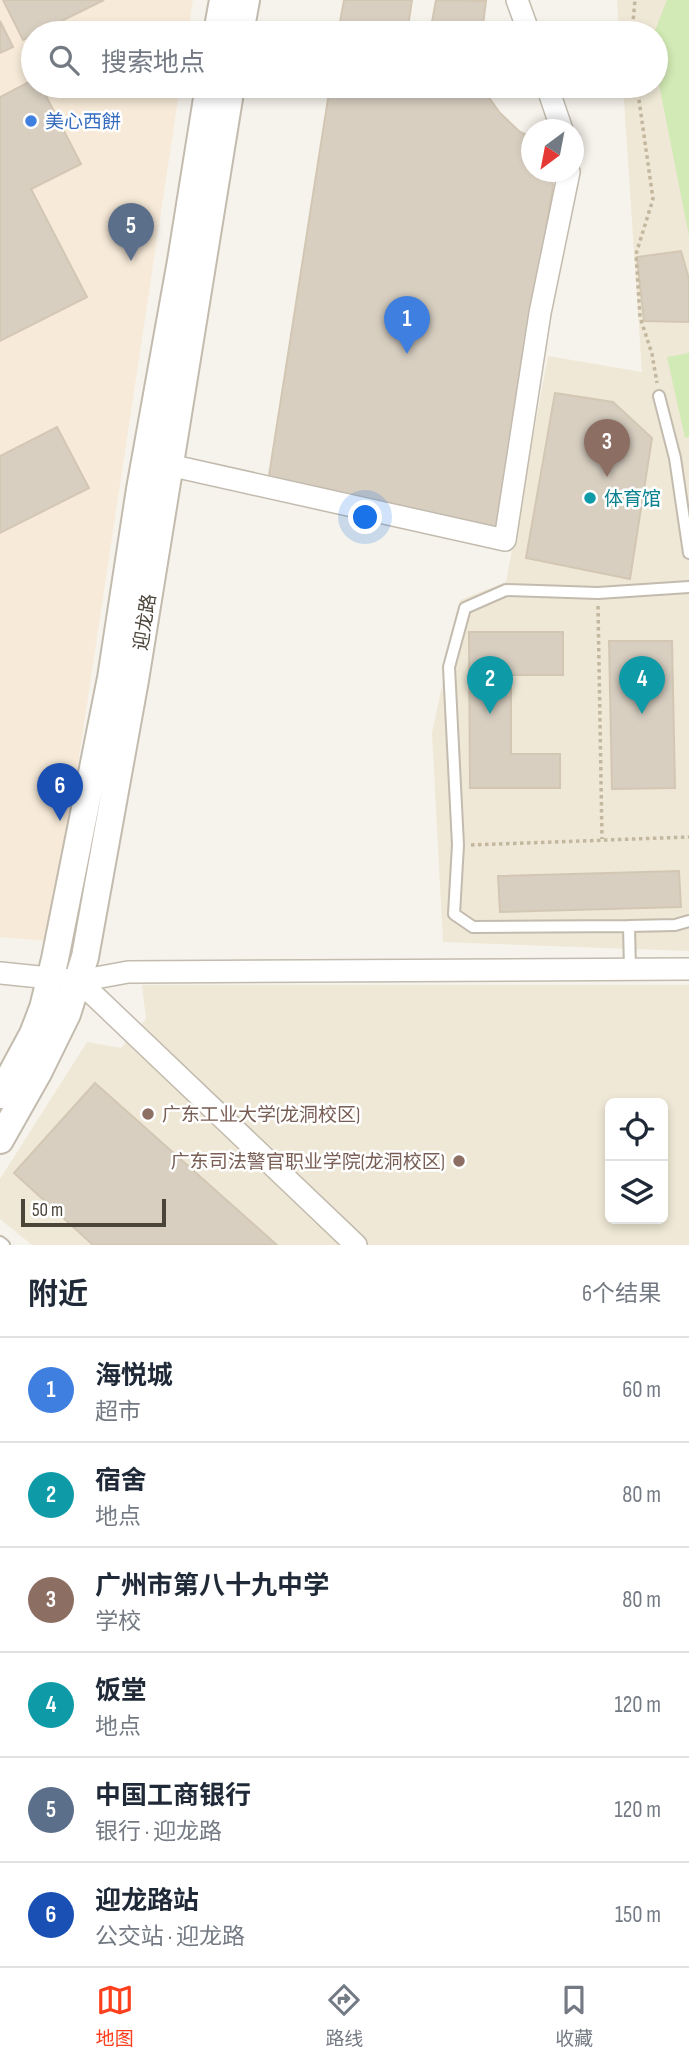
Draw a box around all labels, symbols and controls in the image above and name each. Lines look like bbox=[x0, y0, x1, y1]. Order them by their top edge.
search box bbox=[21, 21, 668, 98]
icon: search bbox=[45, 41, 83, 79]
text: 搜索地点 bbox=[101, 48, 205, 79]
place label: 美心西餅 bbox=[45, 111, 121, 134]
marker: 美心西餅 bbox=[23, 113, 39, 129]
north arrow bbox=[521, 119, 584, 182]
pin: 5 bbox=[108, 203, 154, 261]
pin: 1 bbox=[384, 296, 430, 354]
pin: 3 bbox=[584, 419, 630, 477]
place label: 体育馆 bbox=[604, 488, 661, 511]
marker: 体育馆 bbox=[582, 490, 598, 506]
your location bbox=[348, 500, 382, 534]
street label: 迎龙路 bbox=[130, 592, 161, 652]
pin: 2 bbox=[467, 656, 513, 714]
pin: 4 bbox=[619, 656, 665, 714]
pin: 6 bbox=[37, 763, 83, 821]
map controls bbox=[605, 1098, 668, 1224]
button: locate bbox=[605, 1098, 668, 1161]
place label: 广东工业大学(龙洞校区) bbox=[162, 1104, 360, 1127]
marker: 广东工业大学(龙洞校区) bbox=[140, 1106, 156, 1122]
place label: 广东司法警官职业学院(龙洞校区) bbox=[171, 1151, 445, 1174]
marker: 广东司法警官职业学院(龙洞校区) bbox=[451, 1153, 467, 1169]
button: layers bbox=[605, 1161, 668, 1224]
scale bar bbox=[21, 1196, 166, 1228]
text: 50 m bbox=[32, 1199, 63, 1222]
text: 附近 bbox=[28, 1277, 88, 1313]
text: 6个结果 bbox=[582, 1280, 661, 1308]
text: 海悦城 bbox=[95, 1361, 173, 1392]
text: 1 bbox=[46, 1376, 56, 1404]
text: 60 m bbox=[622, 1376, 661, 1404]
text: 超市 bbox=[95, 1398, 141, 1426]
text: 宿舍 bbox=[95, 1466, 147, 1497]
text: 2 bbox=[46, 1481, 56, 1509]
text: 80 m bbox=[622, 1481, 661, 1509]
text: 地点 bbox=[95, 1503, 141, 1531]
text: 广州市第八十九中学 bbox=[95, 1571, 329, 1602]
text: 3 bbox=[46, 1586, 56, 1614]
text: 80 m bbox=[622, 1586, 661, 1614]
text: 学校 bbox=[95, 1608, 141, 1636]
text: 饭堂 bbox=[95, 1676, 147, 1707]
text: 4 bbox=[46, 1691, 56, 1719]
text: 120 m bbox=[615, 1691, 661, 1719]
text: 地点 bbox=[95, 1713, 141, 1741]
text: 中国工商银行 bbox=[95, 1781, 251, 1812]
text: 5 bbox=[46, 1796, 56, 1824]
text: 120 m bbox=[615, 1796, 661, 1824]
text: 银行 · 迎龙路 bbox=[95, 1818, 222, 1846]
text: 迎龙路站 bbox=[95, 1886, 199, 1917]
text: 6 bbox=[46, 1901, 56, 1929]
text: 150 m bbox=[615, 1901, 661, 1929]
text: 公交站 · 迎龙路 bbox=[95, 1923, 245, 1951]
tab: 地图 bbox=[96, 1981, 134, 2051]
tab: 路线 bbox=[325, 1981, 363, 2051]
tab: 收藏 bbox=[555, 1981, 593, 2051]

